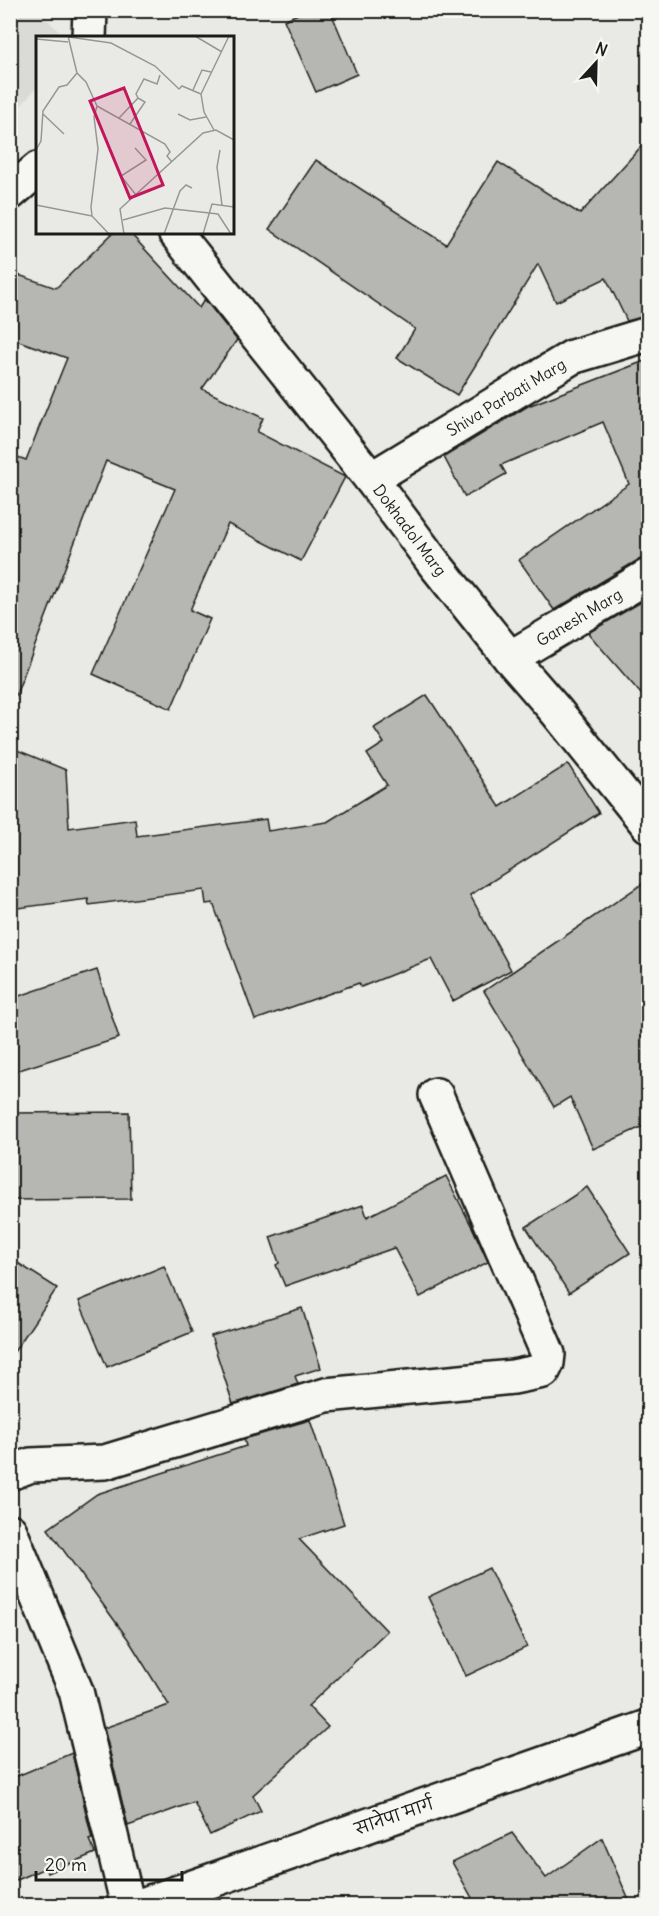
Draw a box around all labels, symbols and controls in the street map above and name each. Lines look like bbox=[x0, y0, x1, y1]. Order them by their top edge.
north arrow bbox=[566, 33, 626, 93]
inset map bbox=[36, 36, 234, 234]
text: N bbox=[593, 38, 610, 60]
street label: Shiva Parbati Marg bbox=[443, 354, 569, 440]
street label: Dokhadol Marg bbox=[369, 480, 451, 580]
street label: Ganesh Marg bbox=[533, 584, 625, 650]
street label: सानेपा मार्ग bbox=[350, 1790, 437, 1839]
scale bar bbox=[36, 1844, 182, 1882]
text: 20 m bbox=[45, 1853, 87, 1876]

